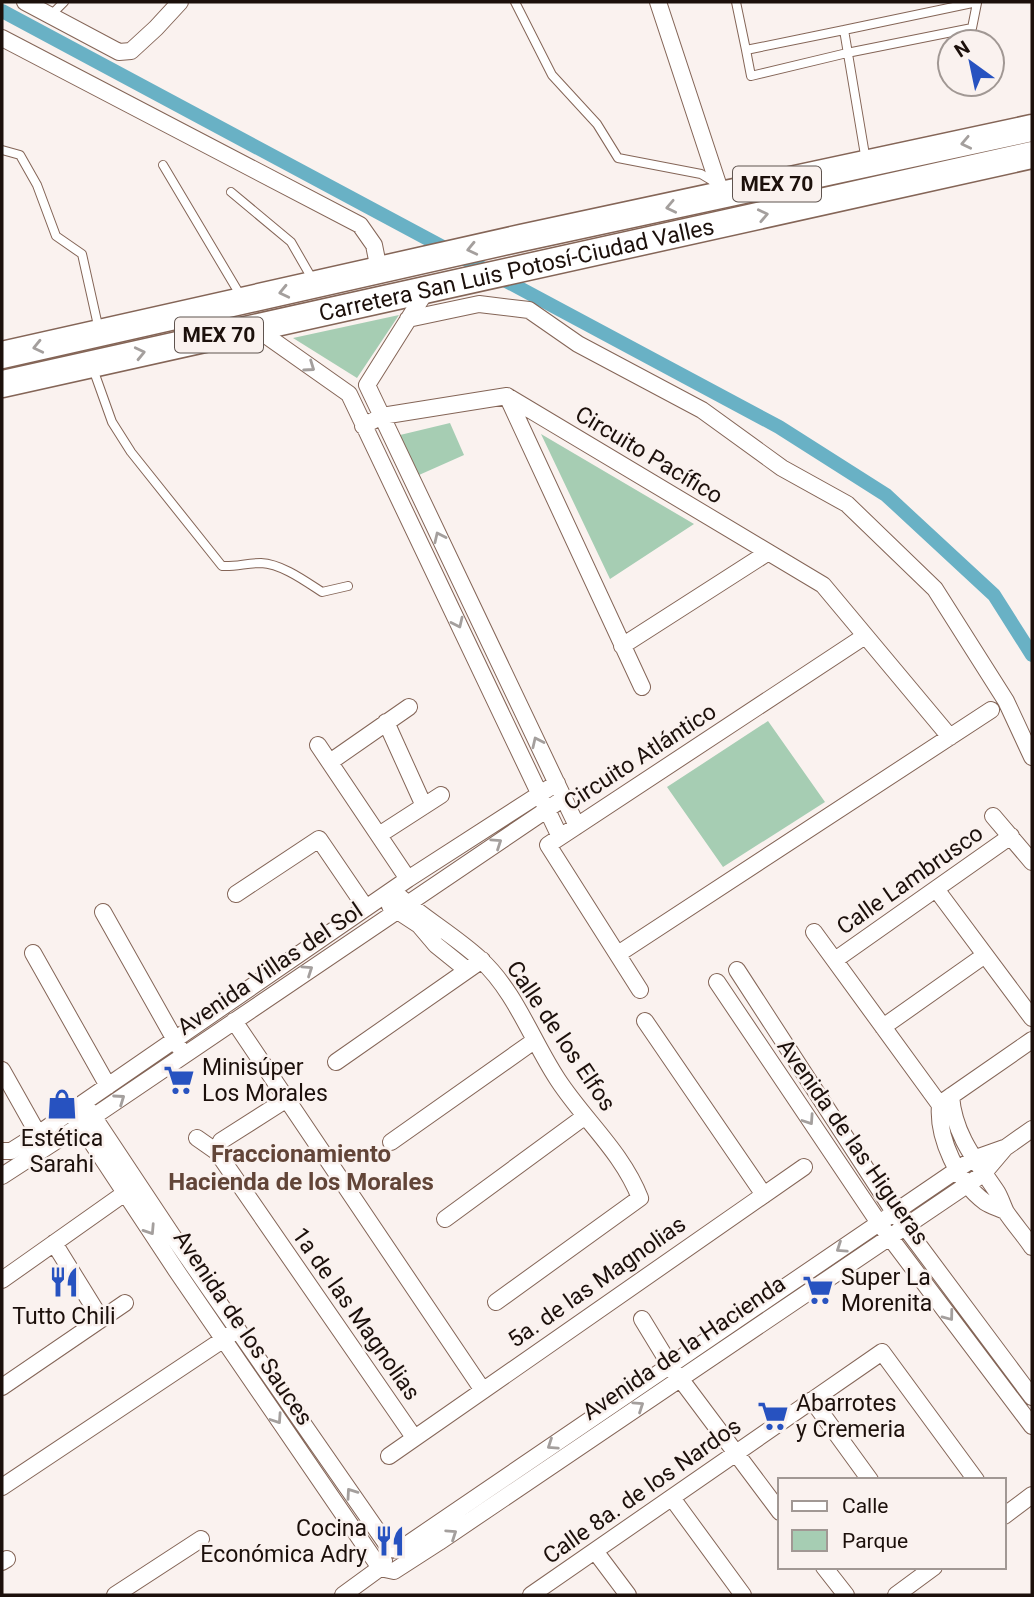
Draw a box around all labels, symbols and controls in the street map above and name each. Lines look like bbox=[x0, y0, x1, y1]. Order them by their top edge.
north arrow bbox=[936, 28, 1006, 98]
text: N bbox=[950, 36, 974, 62]
one-way arrow bbox=[960, 134, 972, 149]
road number: MEX 70 bbox=[733, 166, 821, 202]
one-way arrow bbox=[665, 198, 677, 213]
one-way arrow bbox=[757, 209, 769, 223]
street label: Carretera San Luis Potosí-Ciudad Valles bbox=[316, 213, 717, 327]
one-way arrow bbox=[466, 241, 478, 255]
one-way arrow bbox=[278, 283, 290, 298]
road number: MEX 70 bbox=[175, 318, 263, 352]
one-way arrow bbox=[32, 339, 44, 353]
one-way arrow bbox=[134, 346, 146, 361]
one-way arrow bbox=[302, 358, 315, 371]
street label: Circuito Pacífico bbox=[570, 400, 728, 510]
one-way arrow bbox=[433, 532, 447, 544]
one-way arrow bbox=[449, 616, 463, 628]
street label: Circuito Atlántico bbox=[559, 698, 721, 816]
one-way arrow bbox=[531, 737, 545, 749]
street label: Calle Lambrusco bbox=[832, 820, 988, 940]
one-way arrow bbox=[489, 839, 502, 851]
street label: Avenida Villas del Sol bbox=[172, 897, 368, 1041]
street label: Calle de los Elfos bbox=[501, 956, 621, 1116]
one-way arrow bbox=[301, 965, 314, 978]
street label: Avenida de las Higueras bbox=[772, 1034, 934, 1250]
place label: Minisúper Los Morales bbox=[202, 1054, 328, 1107]
supermarket icon: Minisúper Los Morales bbox=[162, 1063, 196, 1097]
shop icon: Estética Sarahi bbox=[45, 1087, 79, 1121]
one-way arrow bbox=[113, 1094, 126, 1107]
one-way arrow bbox=[801, 1112, 813, 1125]
place label: Estética Sarahi bbox=[21, 1125, 103, 1178]
district label: Fraccionamiento Hacienda de los Morales bbox=[168, 1140, 434, 1196]
street label: 5a. de las Magnolias bbox=[503, 1211, 691, 1353]
one-way arrow bbox=[141, 1222, 154, 1235]
street label: 1a de las Magnolias bbox=[286, 1222, 426, 1406]
street label: Avenida de los Sauces bbox=[168, 1225, 318, 1431]
one-way arrow bbox=[836, 1240, 849, 1253]
place label: Super La Morenita bbox=[841, 1264, 932, 1317]
restaurant icon: Tutto Chili bbox=[47, 1265, 81, 1299]
street label: Avenida de la Hacienda bbox=[577, 1270, 791, 1426]
supermarket icon: Super La Morenita bbox=[801, 1273, 835, 1307]
place label: Tutto Chili bbox=[12, 1303, 116, 1330]
one-way arrow bbox=[941, 1309, 954, 1321]
place label: Abarrotes y Cremeria bbox=[796, 1390, 906, 1443]
supermarket icon: Abarrotes y Cremeria bbox=[756, 1399, 790, 1433]
one-way arrow bbox=[632, 1401, 645, 1414]
one-way arrow bbox=[269, 1411, 282, 1424]
street label: Calle 8a. de los Nardos bbox=[538, 1412, 746, 1570]
one-way arrow bbox=[547, 1437, 560, 1449]
legend bbox=[778, 1478, 1006, 1569]
one-way arrow bbox=[347, 1488, 359, 1501]
text: Calle bbox=[842, 1494, 888, 1518]
place label: Cocina Económica Adry bbox=[200, 1515, 367, 1568]
restaurant icon: Cocina Económica Adry bbox=[373, 1524, 407, 1558]
one-way arrow bbox=[444, 1529, 457, 1542]
text: Parque bbox=[842, 1529, 908, 1553]

